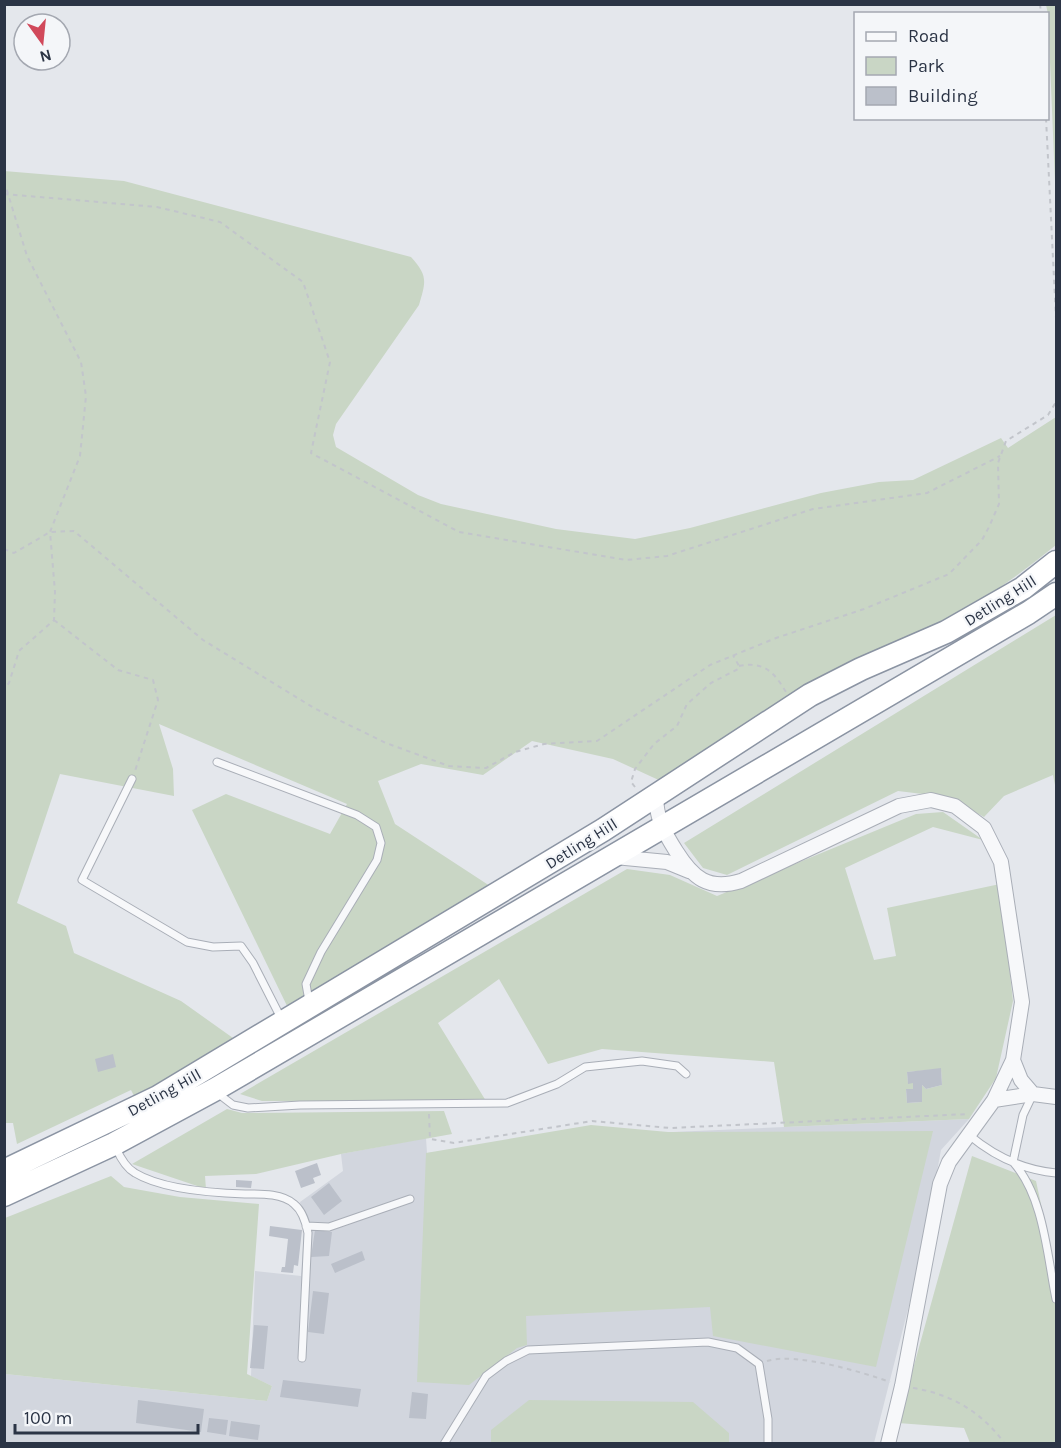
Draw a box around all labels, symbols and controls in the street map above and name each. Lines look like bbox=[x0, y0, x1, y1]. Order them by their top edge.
north arrow bbox=[12, 12, 72, 72]
legend bbox=[854, 12, 1049, 120]
text: Road bbox=[908, 25, 949, 47]
text: N bbox=[38, 45, 54, 67]
text: Park bbox=[908, 55, 945, 77]
text: Building bbox=[908, 85, 978, 107]
street label: Detling Hill bbox=[961, 571, 1040, 630]
street label: Detling Hill bbox=[542, 814, 621, 873]
street label: Detling Hill bbox=[124, 1065, 204, 1120]
scale bar bbox=[15, 1397, 198, 1435]
text: 100 m bbox=[24, 1407, 72, 1429]

